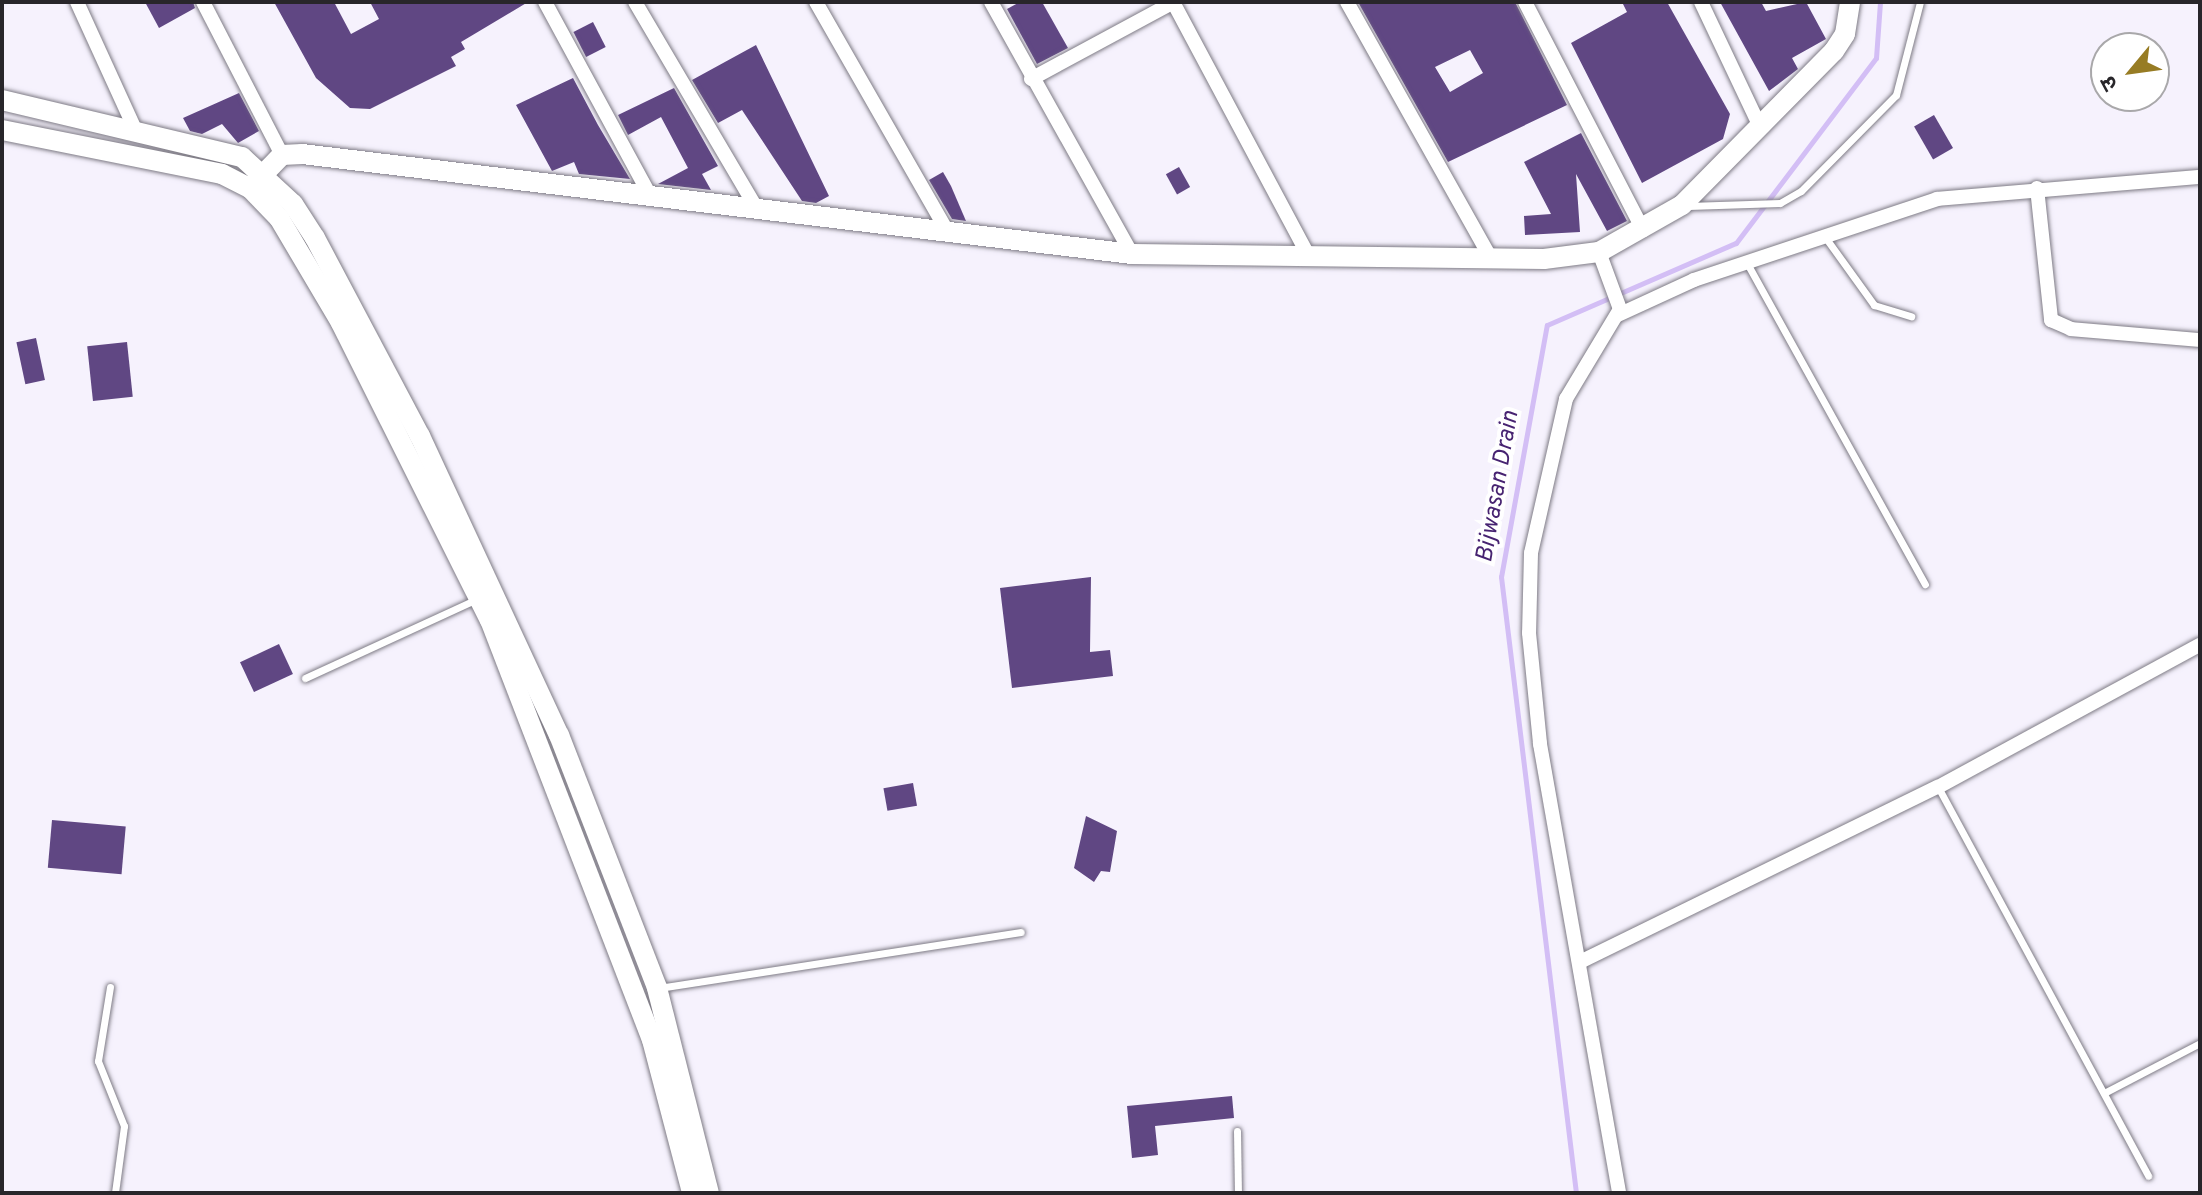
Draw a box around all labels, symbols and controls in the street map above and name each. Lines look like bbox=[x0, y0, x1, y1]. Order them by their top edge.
north arrow bbox=[2090, 32, 2170, 112]
text: उ bbox=[2095, 71, 2125, 95]
water label: Bijwasan Drain bbox=[1471, 409, 1527, 565]

